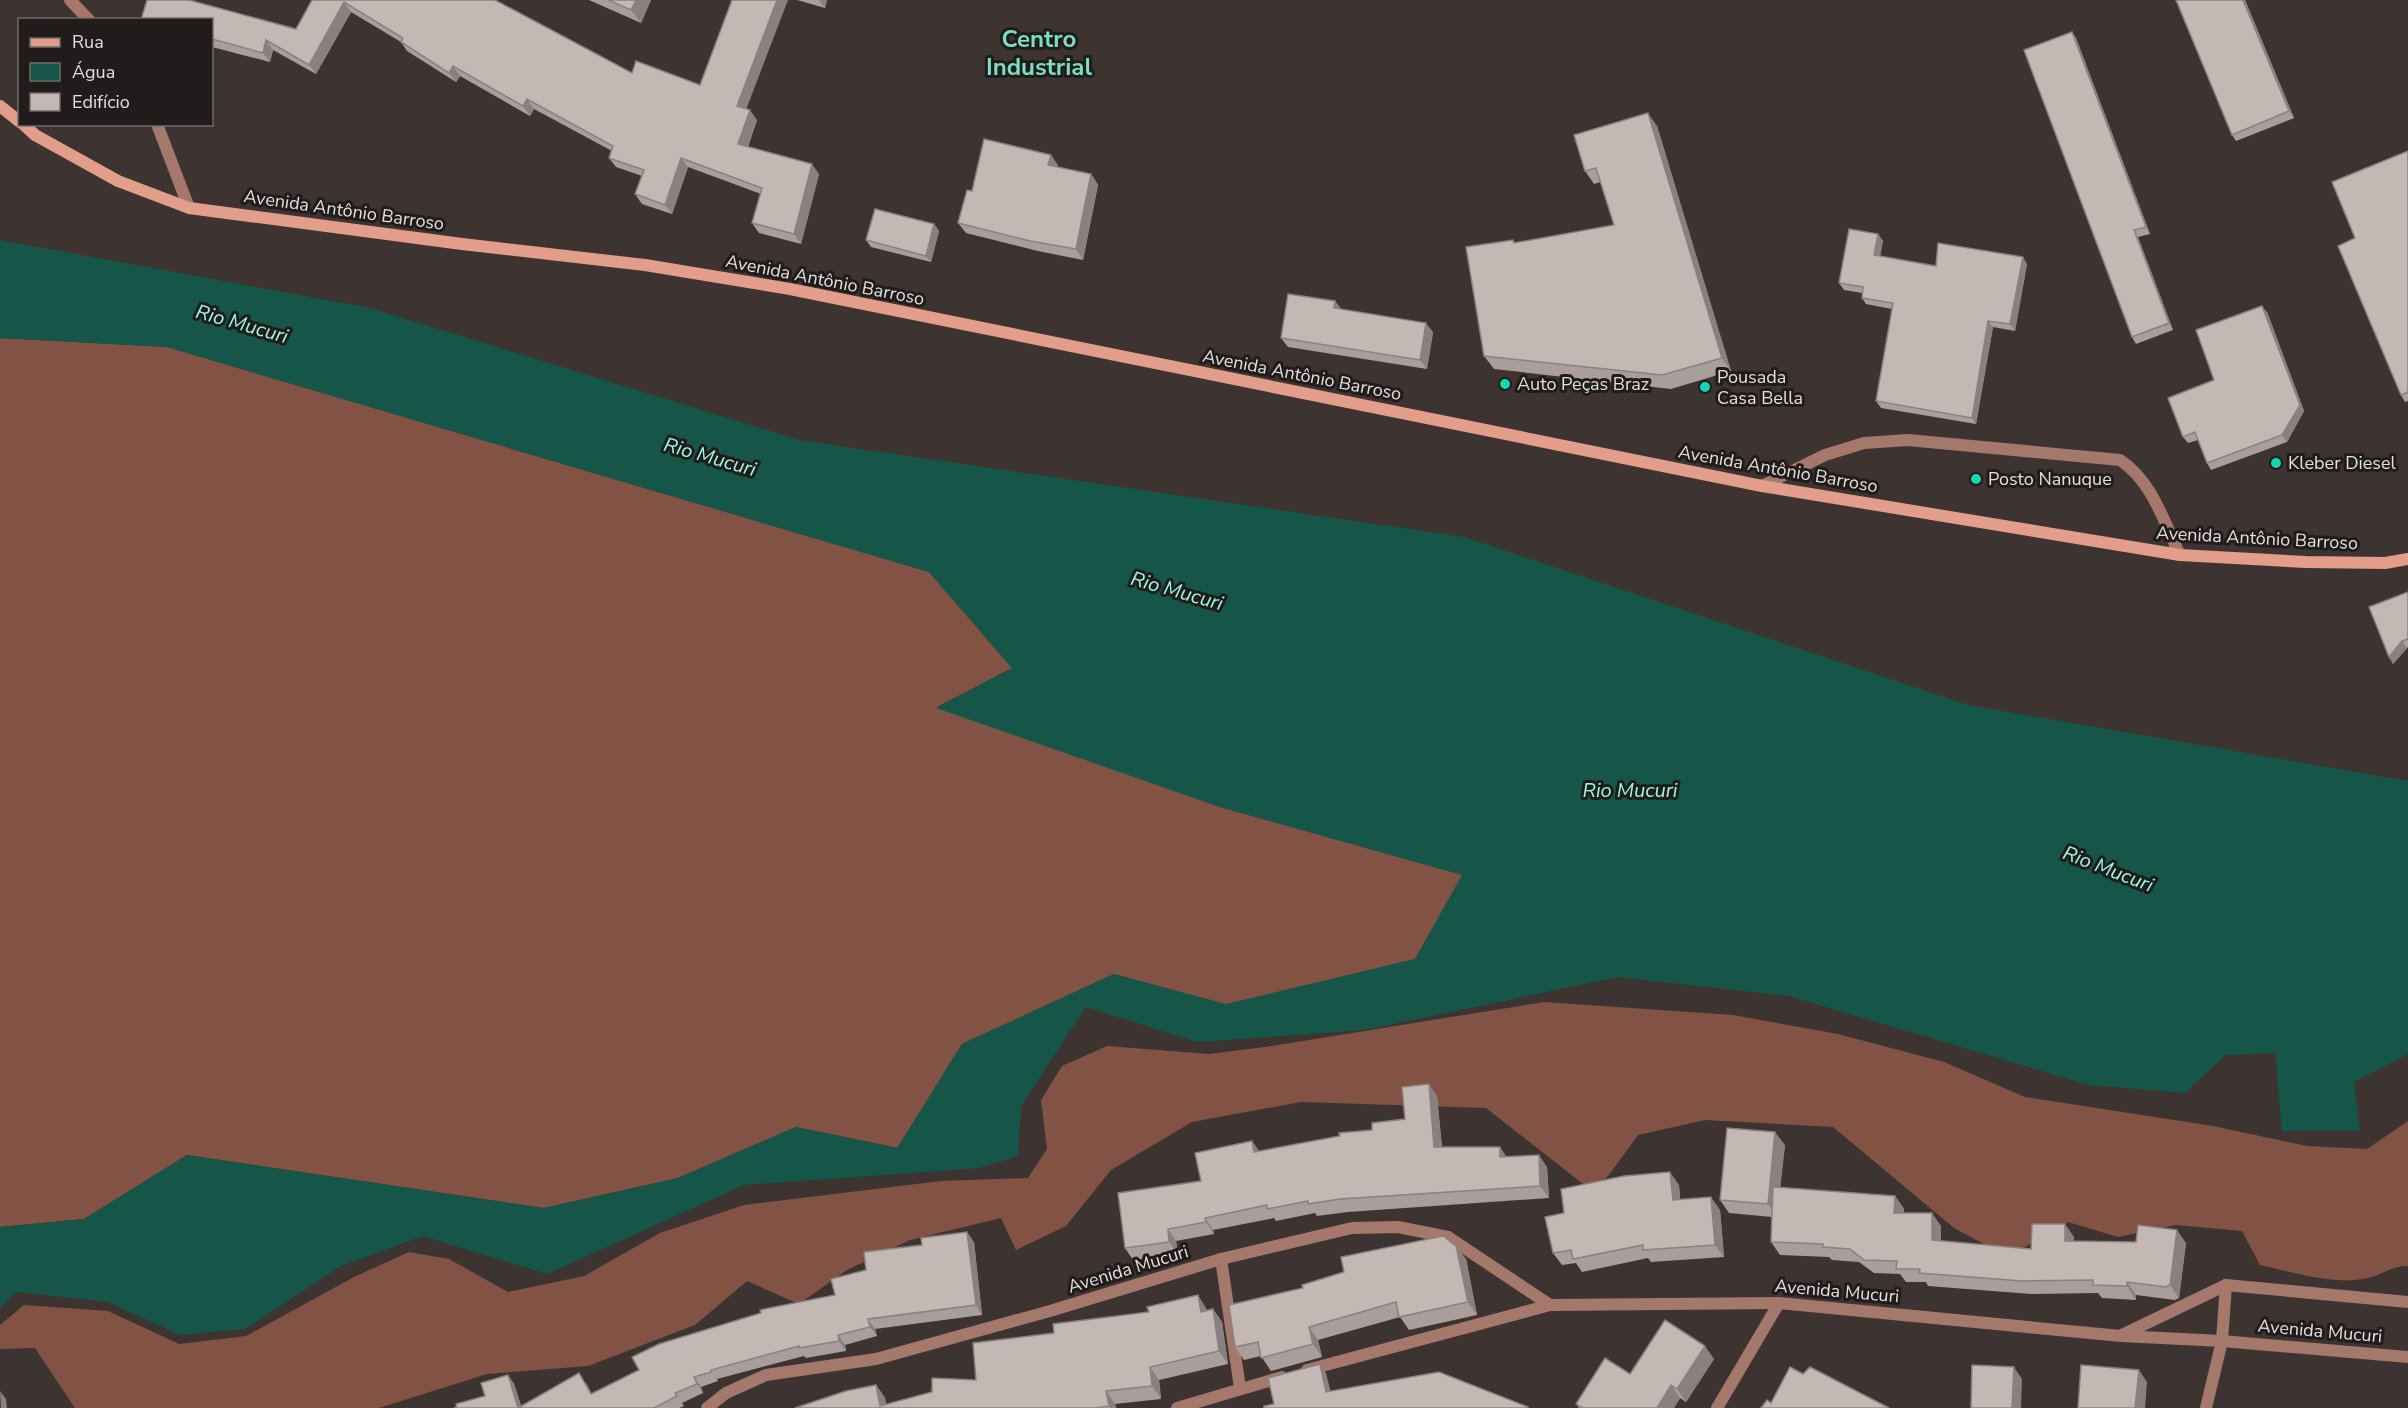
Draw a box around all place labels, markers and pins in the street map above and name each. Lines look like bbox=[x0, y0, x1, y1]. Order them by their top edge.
place label: Pousada Casa Bella bbox=[1717, 365, 1803, 410]
place label: Auto Peças Braz bbox=[1517, 372, 1649, 396]
marker: Auto Peças Braz bbox=[1498, 377, 1512, 391]
marker: Pousada Casa Bella bbox=[1698, 380, 1712, 394]
place label: Kleber Diesel bbox=[2288, 451, 2397, 475]
marker: Kleber Diesel bbox=[2269, 456, 2283, 470]
place label: Posto Nanuque bbox=[1988, 467, 2112, 491]
marker: Posto Nanuque bbox=[1969, 472, 1983, 486]

